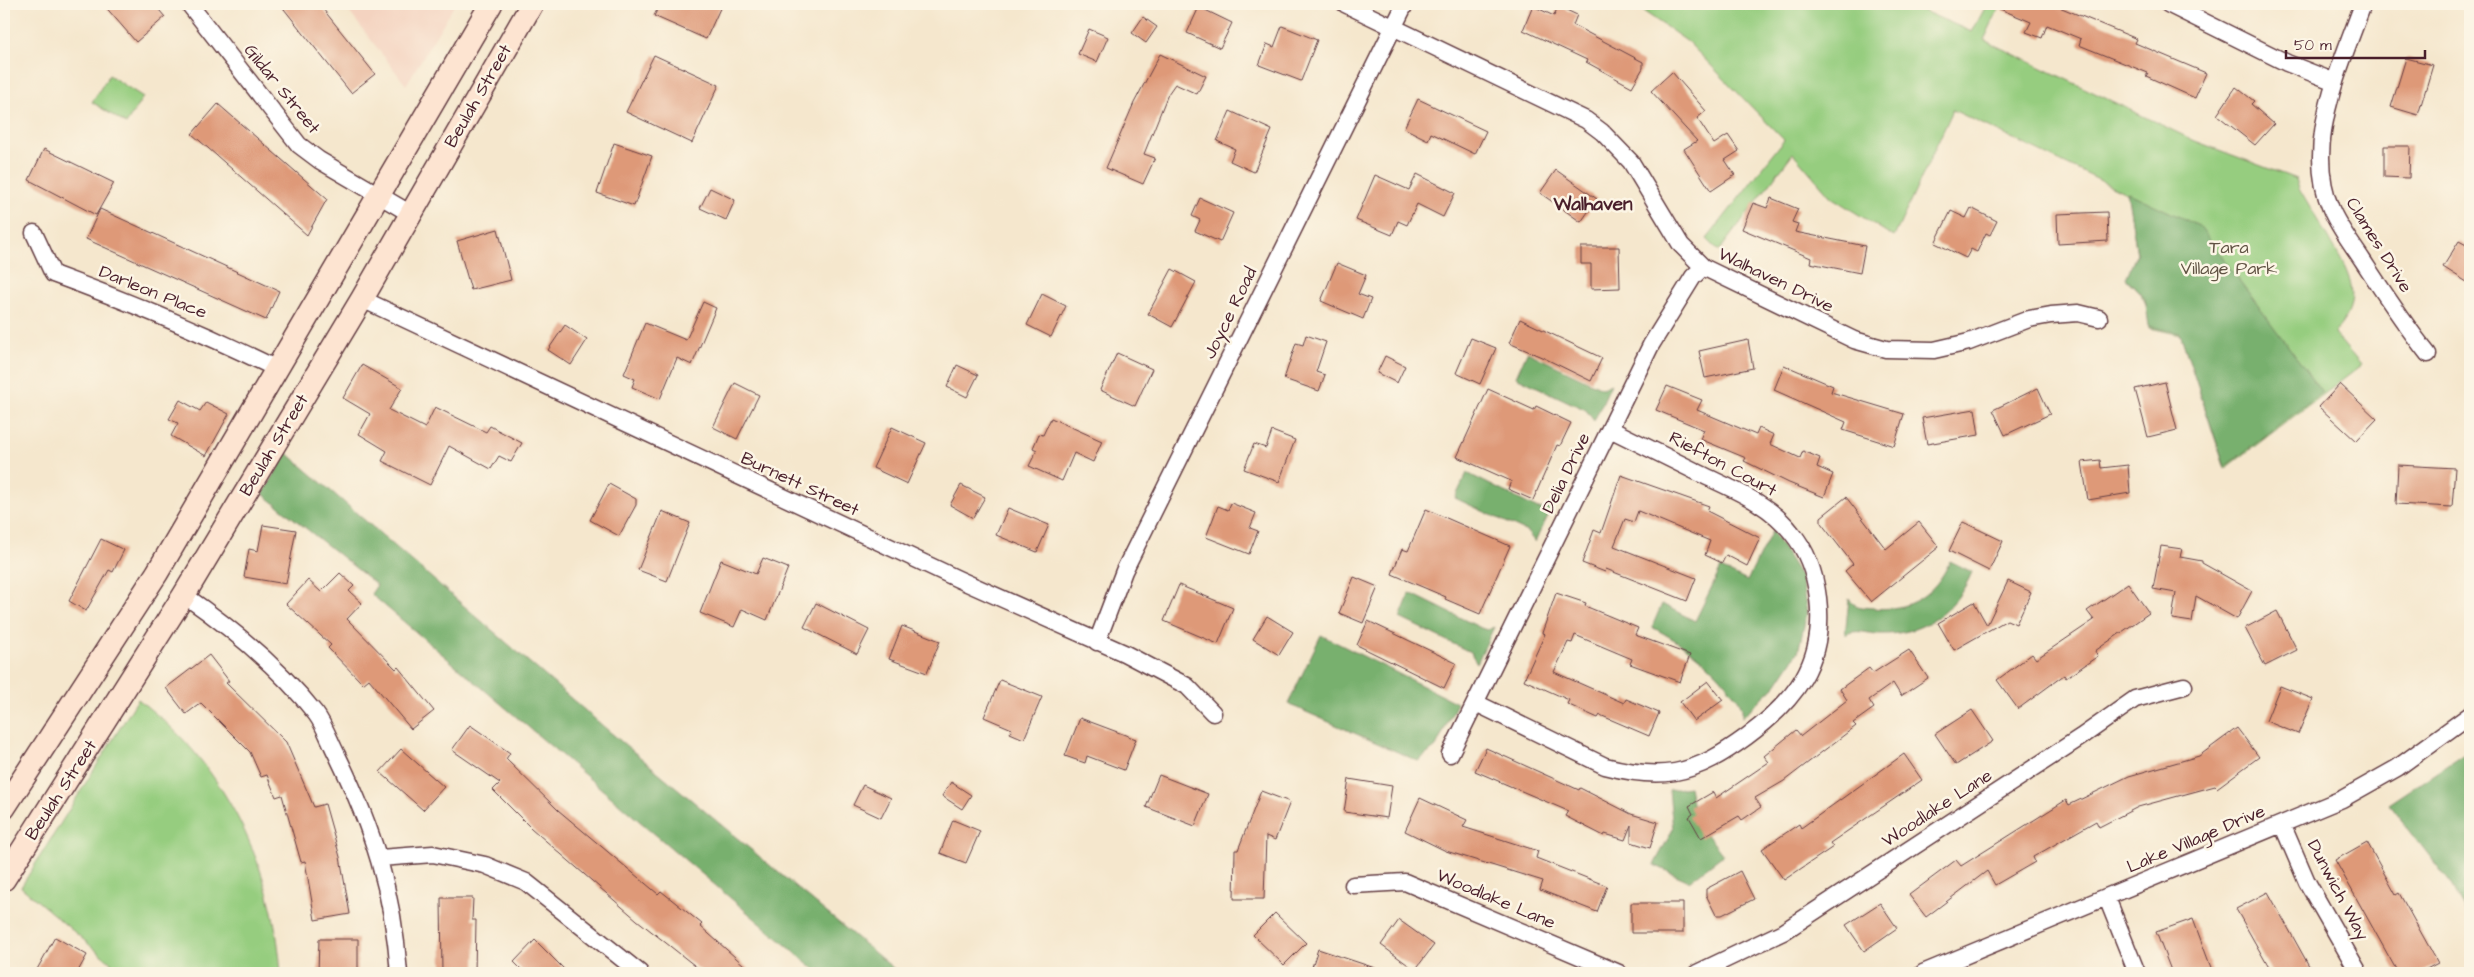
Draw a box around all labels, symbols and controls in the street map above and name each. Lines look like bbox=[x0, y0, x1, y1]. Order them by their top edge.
scale bar bbox=[2286, 28, 2425, 60]
text: 50 m bbox=[2294, 35, 2332, 56]
street label: Gildar Street bbox=[238, 39, 326, 140]
street label: Beulah Street bbox=[438, 39, 518, 152]
district label: Walhaven bbox=[1552, 191, 1633, 218]
street label: Clames Drive bbox=[2340, 193, 2418, 298]
park label: Tara Village Park bbox=[2181, 235, 2277, 282]
street label: Walhaven Drive bbox=[1714, 241, 1838, 319]
street label: Darleon Place bbox=[95, 259, 211, 325]
street label: Joyce Road bbox=[1197, 263, 1264, 364]
street label: Beulah Street bbox=[234, 389, 315, 501]
street label: Riefton Court bbox=[1665, 425, 1782, 503]
street label: Delia Drive bbox=[1536, 428, 1596, 517]
street label: Burnett Street bbox=[737, 446, 864, 523]
street label: Beulah Street bbox=[19, 734, 103, 845]
street label: Woodlake Lane bbox=[1877, 763, 1997, 853]
street label: Lake Village Drive bbox=[2123, 798, 2270, 880]
street label: Dunwich Way bbox=[2300, 835, 2375, 945]
street label: Woodlake Lane bbox=[1433, 863, 1559, 935]

